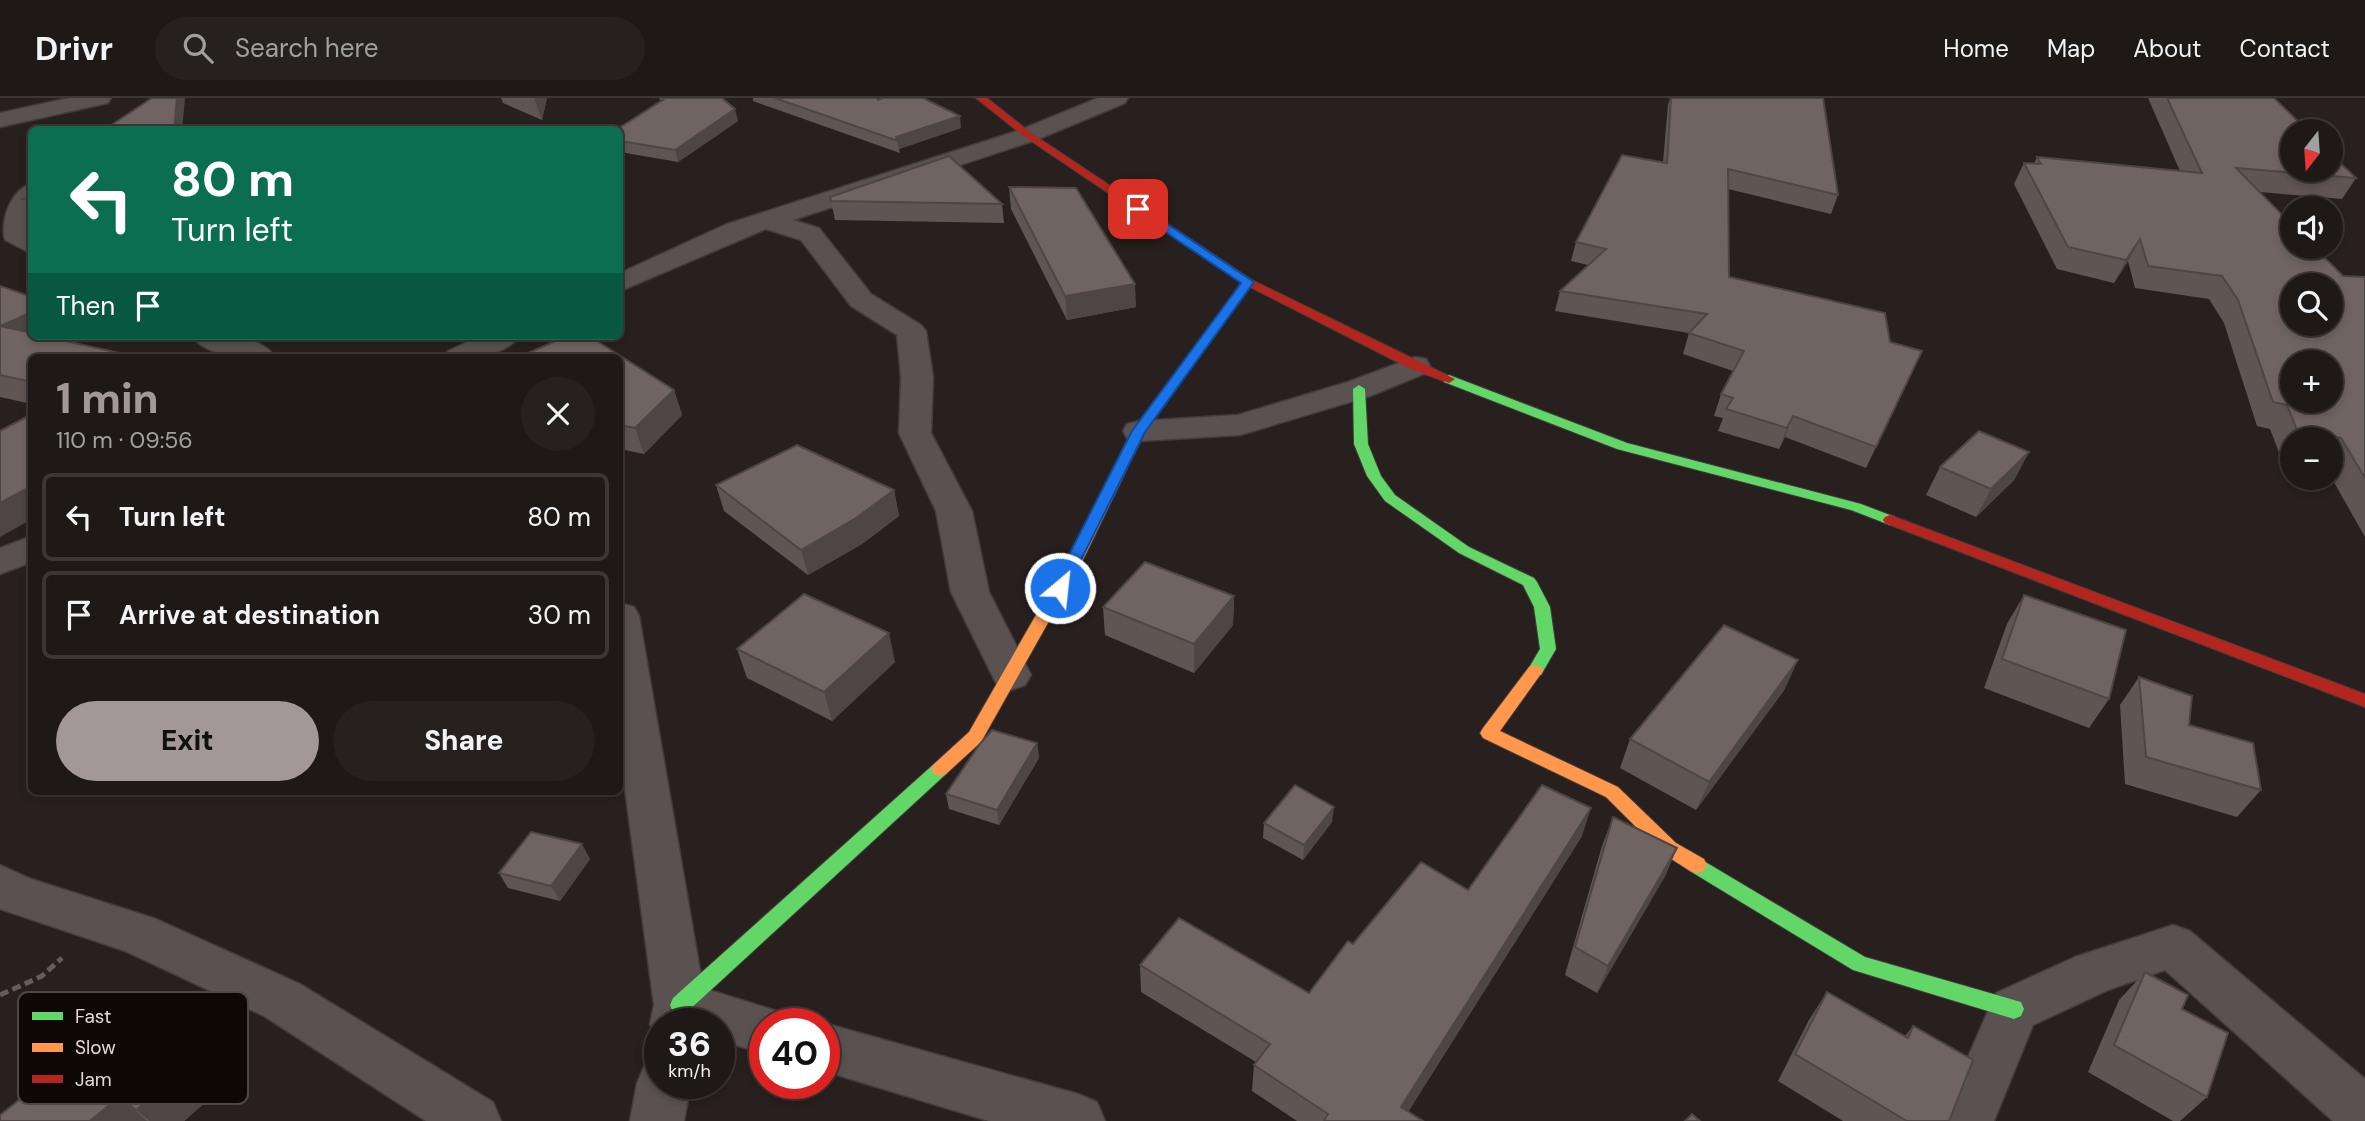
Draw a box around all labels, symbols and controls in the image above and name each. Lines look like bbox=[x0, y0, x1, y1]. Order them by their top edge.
search box bbox=[155, 17, 645, 80]
text: Drivr bbox=[35, 27, 113, 70]
icon: search bbox=[179, 29, 217, 67]
text: Search here bbox=[235, 31, 378, 65]
text: Home bbox=[1943, 33, 2009, 64]
text: Map bbox=[2047, 33, 2095, 64]
text: About bbox=[2133, 33, 2202, 64]
text: Contact bbox=[2240, 33, 2330, 64]
north arrow bbox=[2280, 119, 2343, 182]
map controls bbox=[2280, 119, 2343, 490]
text: 80 m bbox=[171, 147, 294, 211]
icon: left bbox=[56, 154, 147, 245]
pin bbox=[1108, 179, 1168, 239]
icon: arrive bbox=[1119, 190, 1157, 228]
button: sound bbox=[2280, 196, 2343, 259]
text: Turn left bbox=[171, 209, 293, 251]
button: search bbox=[2280, 273, 2343, 336]
icon: arrive bbox=[129, 287, 167, 325]
text: Then bbox=[56, 289, 115, 323]
button: + bbox=[2280, 350, 2343, 413]
text: 1 min bbox=[56, 371, 159, 426]
button: close bbox=[521, 377, 595, 451]
text: 110 m · 09:56 bbox=[56, 425, 193, 455]
button: − bbox=[2280, 427, 2343, 490]
icon: left bbox=[60, 498, 98, 536]
text: Turn left bbox=[119, 500, 226, 534]
text: 80 m bbox=[527, 500, 591, 534]
position arrow bbox=[1023, 551, 1097, 625]
icon: arrive bbox=[60, 596, 98, 634]
text: Arrive at destination bbox=[119, 598, 380, 632]
text: 30 m bbox=[528, 598, 591, 632]
button: Exit bbox=[56, 701, 319, 781]
button: Share bbox=[333, 701, 595, 781]
legend bbox=[18, 992, 248, 1104]
text: Fast bbox=[75, 1004, 111, 1029]
speed limit sign: 40 bbox=[749, 1008, 840, 1099]
text: 36 bbox=[668, 1021, 711, 1067]
text: Slow bbox=[75, 1035, 116, 1060]
text: km/h bbox=[668, 1059, 711, 1083]
text: Jam bbox=[75, 1067, 112, 1092]

